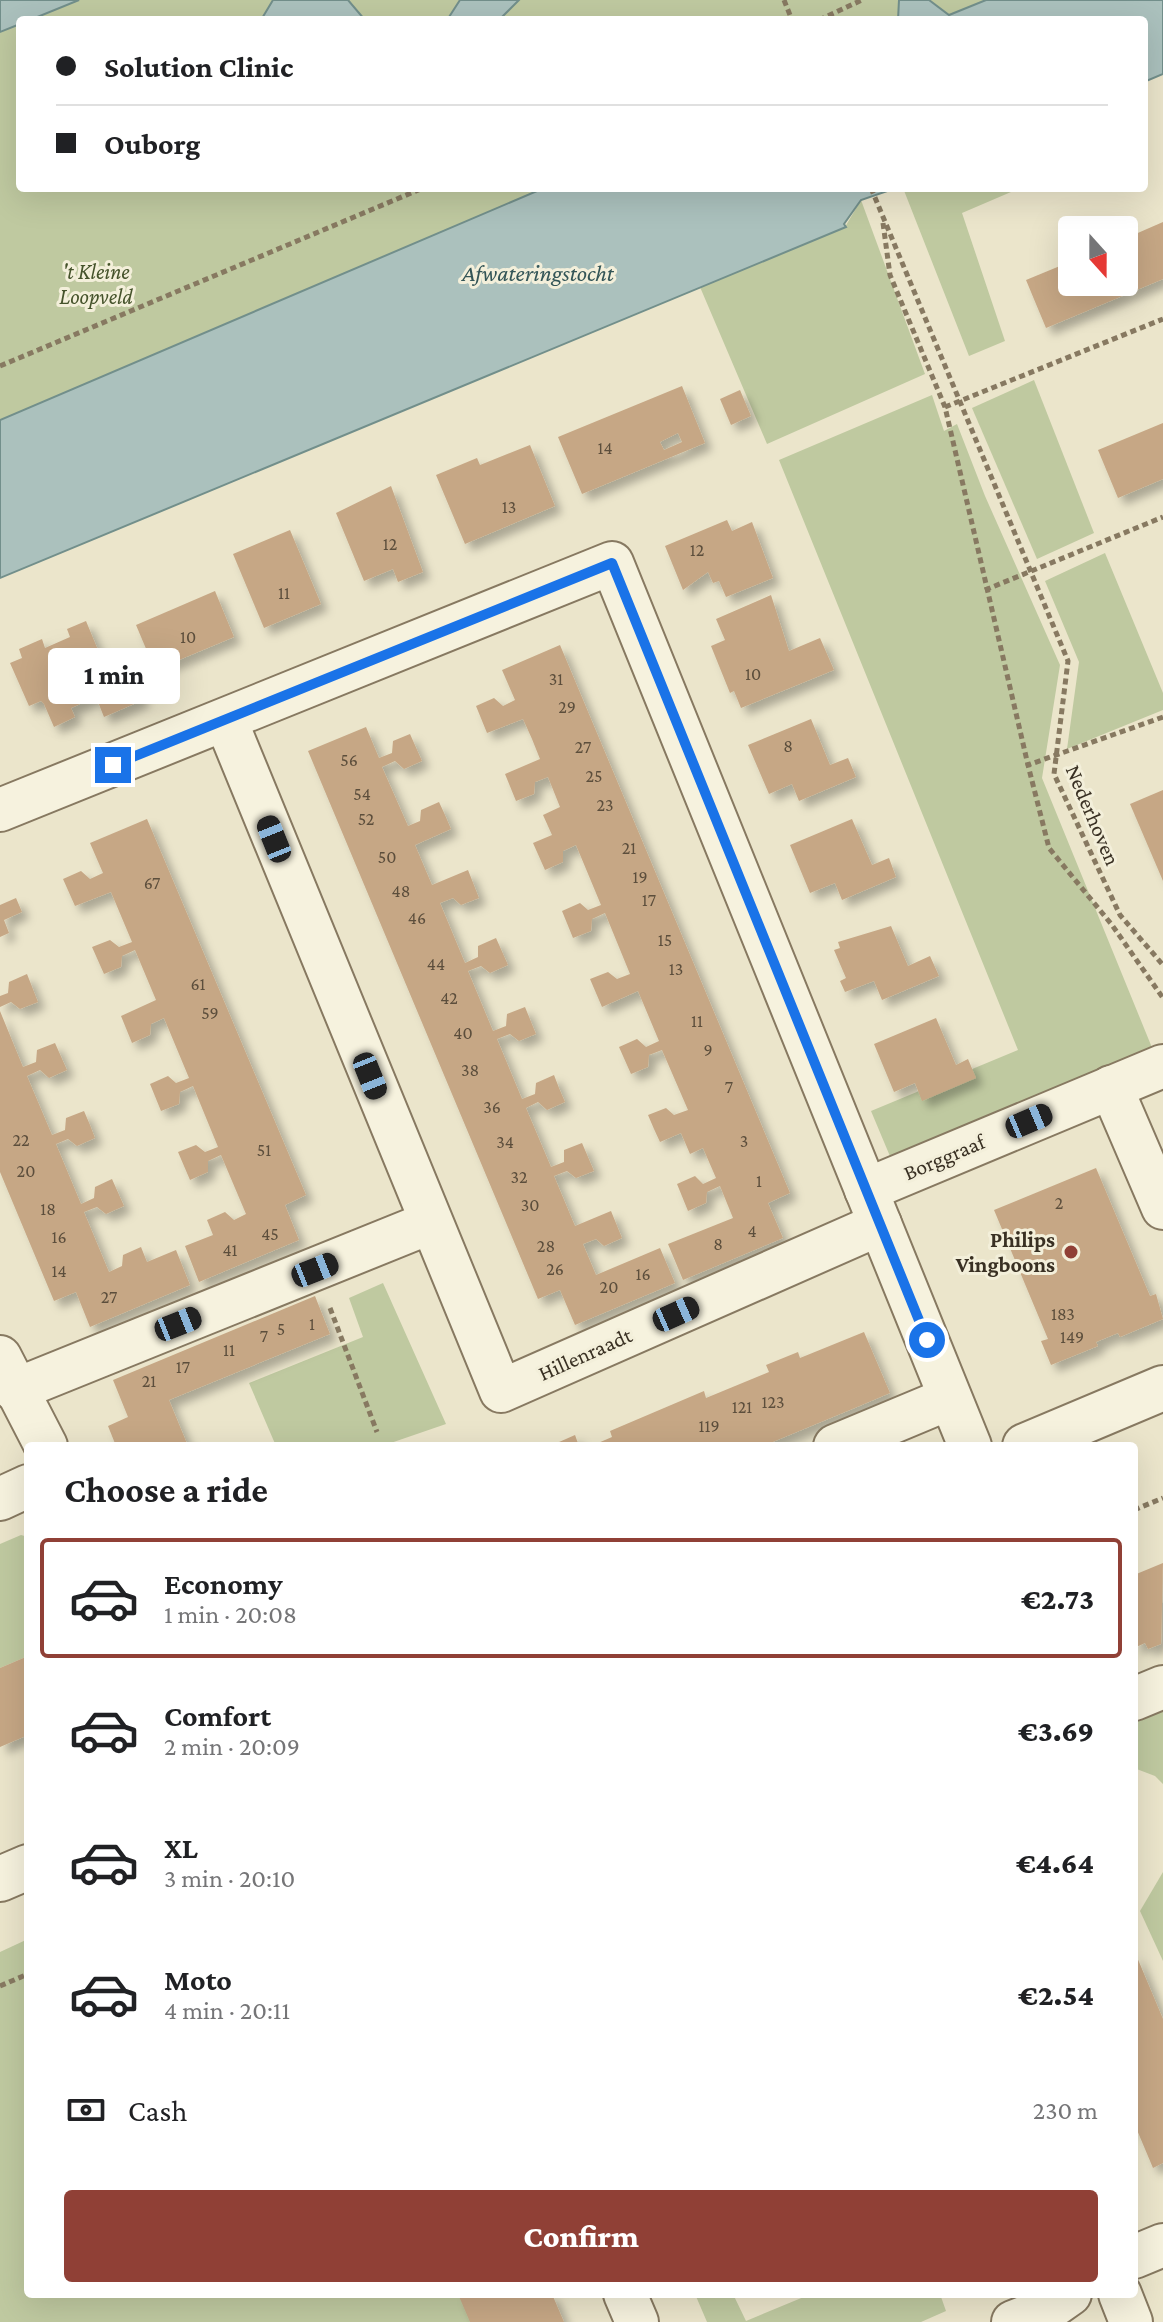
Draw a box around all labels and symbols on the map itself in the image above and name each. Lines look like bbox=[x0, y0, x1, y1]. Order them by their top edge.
north arrow bbox=[1058, 216, 1138, 296]
park label: 't Kleine Loopveld bbox=[59, 259, 133, 309]
water label: Afwateringstocht bbox=[461, 259, 615, 286]
house number: 14 bbox=[597, 438, 613, 458]
house number: 13 bbox=[502, 497, 516, 517]
house number: 12 bbox=[383, 534, 397, 554]
house number: 12 bbox=[690, 540, 704, 560]
house number: 11 bbox=[278, 583, 290, 603]
house number: 10 bbox=[180, 627, 196, 647]
callout: 1 min bbox=[47, 649, 179, 705]
house number: 10 bbox=[745, 664, 761, 684]
house number: 31 bbox=[549, 669, 563, 689]
house number: 29 bbox=[558, 697, 576, 717]
house number: 8 bbox=[783, 736, 793, 756]
house number: 27 bbox=[575, 737, 591, 757]
route end bbox=[95, 747, 131, 783]
house number: 56 bbox=[340, 750, 358, 770]
street label: Nederhoven bbox=[1061, 761, 1125, 869]
house number: 25 bbox=[585, 766, 603, 786]
house number: 54 bbox=[353, 784, 371, 804]
house number: 23 bbox=[596, 795, 614, 815]
house number: 52 bbox=[358, 809, 374, 829]
car bbox=[254, 812, 294, 866]
house number: 21 bbox=[622, 838, 636, 858]
house number: 50 bbox=[378, 847, 396, 867]
house number: 19 bbox=[632, 867, 648, 887]
house number: 67 bbox=[144, 873, 160, 893]
house number: 48 bbox=[392, 881, 410, 901]
house number: 17 bbox=[642, 890, 656, 910]
house number: 46 bbox=[408, 908, 426, 928]
house number: 15 bbox=[658, 930, 672, 950]
house number: 44 bbox=[427, 954, 445, 974]
house number: 13 bbox=[669, 959, 683, 979]
house number: 61 bbox=[190, 974, 206, 994]
house number: 42 bbox=[440, 988, 458, 1008]
house number: 59 bbox=[201, 1003, 219, 1023]
house number: 11 bbox=[691, 1011, 703, 1031]
house number: 40 bbox=[453, 1023, 473, 1043]
house number: 9 bbox=[703, 1040, 713, 1060]
car bbox=[350, 1049, 390, 1103]
house number: 38 bbox=[461, 1060, 479, 1080]
house number: 7 bbox=[725, 1077, 733, 1097]
house number: 36 bbox=[483, 1097, 501, 1117]
car bbox=[1002, 1101, 1056, 1141]
street label: Borggraaf bbox=[900, 1128, 990, 1185]
house number: 22 bbox=[12, 1130, 30, 1150]
house number: 3 bbox=[740, 1131, 748, 1151]
house number: 34 bbox=[496, 1132, 514, 1152]
house number: 51 bbox=[257, 1140, 271, 1160]
house number: 20 bbox=[17, 1161, 35, 1181]
house number: 32 bbox=[510, 1167, 528, 1187]
house number: 1 bbox=[756, 1171, 762, 1191]
house number: 2 bbox=[1055, 1193, 1063, 1213]
house number: 30 bbox=[521, 1195, 539, 1215]
house number: 18 bbox=[40, 1199, 56, 1219]
house number: 4 bbox=[747, 1221, 757, 1241]
house number: 45 bbox=[261, 1224, 279, 1244]
house number: 16 bbox=[51, 1227, 67, 1247]
place label: Philips Vingboons bbox=[955, 1227, 1055, 1277]
house number: 8 bbox=[713, 1234, 723, 1254]
house number: 28 bbox=[537, 1236, 555, 1256]
house number: 41 bbox=[222, 1240, 238, 1260]
marker: Philips Vingboons bbox=[1062, 1243, 1080, 1261]
car bbox=[288, 1250, 342, 1290]
house number: 26 bbox=[546, 1259, 564, 1279]
house number: 14 bbox=[51, 1261, 67, 1281]
house number: 16 bbox=[635, 1264, 651, 1284]
house number: 20 bbox=[600, 1277, 618, 1297]
house number: 27 bbox=[101, 1287, 117, 1307]
car bbox=[649, 1293, 703, 1335]
car bbox=[151, 1304, 205, 1344]
house number: 183 bbox=[1051, 1304, 1075, 1324]
house number: 1 bbox=[309, 1314, 315, 1334]
house number: 5 bbox=[277, 1319, 285, 1339]
street label: Hillenraadt bbox=[534, 1322, 636, 1386]
route start bbox=[909, 1322, 945, 1358]
house number: 7 bbox=[260, 1326, 268, 1346]
house number: 149 bbox=[1060, 1327, 1084, 1347]
house number: 11 bbox=[223, 1340, 235, 1360]
house number: 17 bbox=[176, 1357, 190, 1377]
house number: 21 bbox=[142, 1371, 156, 1391]
house number: 123 bbox=[761, 1392, 785, 1412]
house number: 121 bbox=[732, 1397, 752, 1417]
house number: 119 bbox=[698, 1416, 720, 1436]

